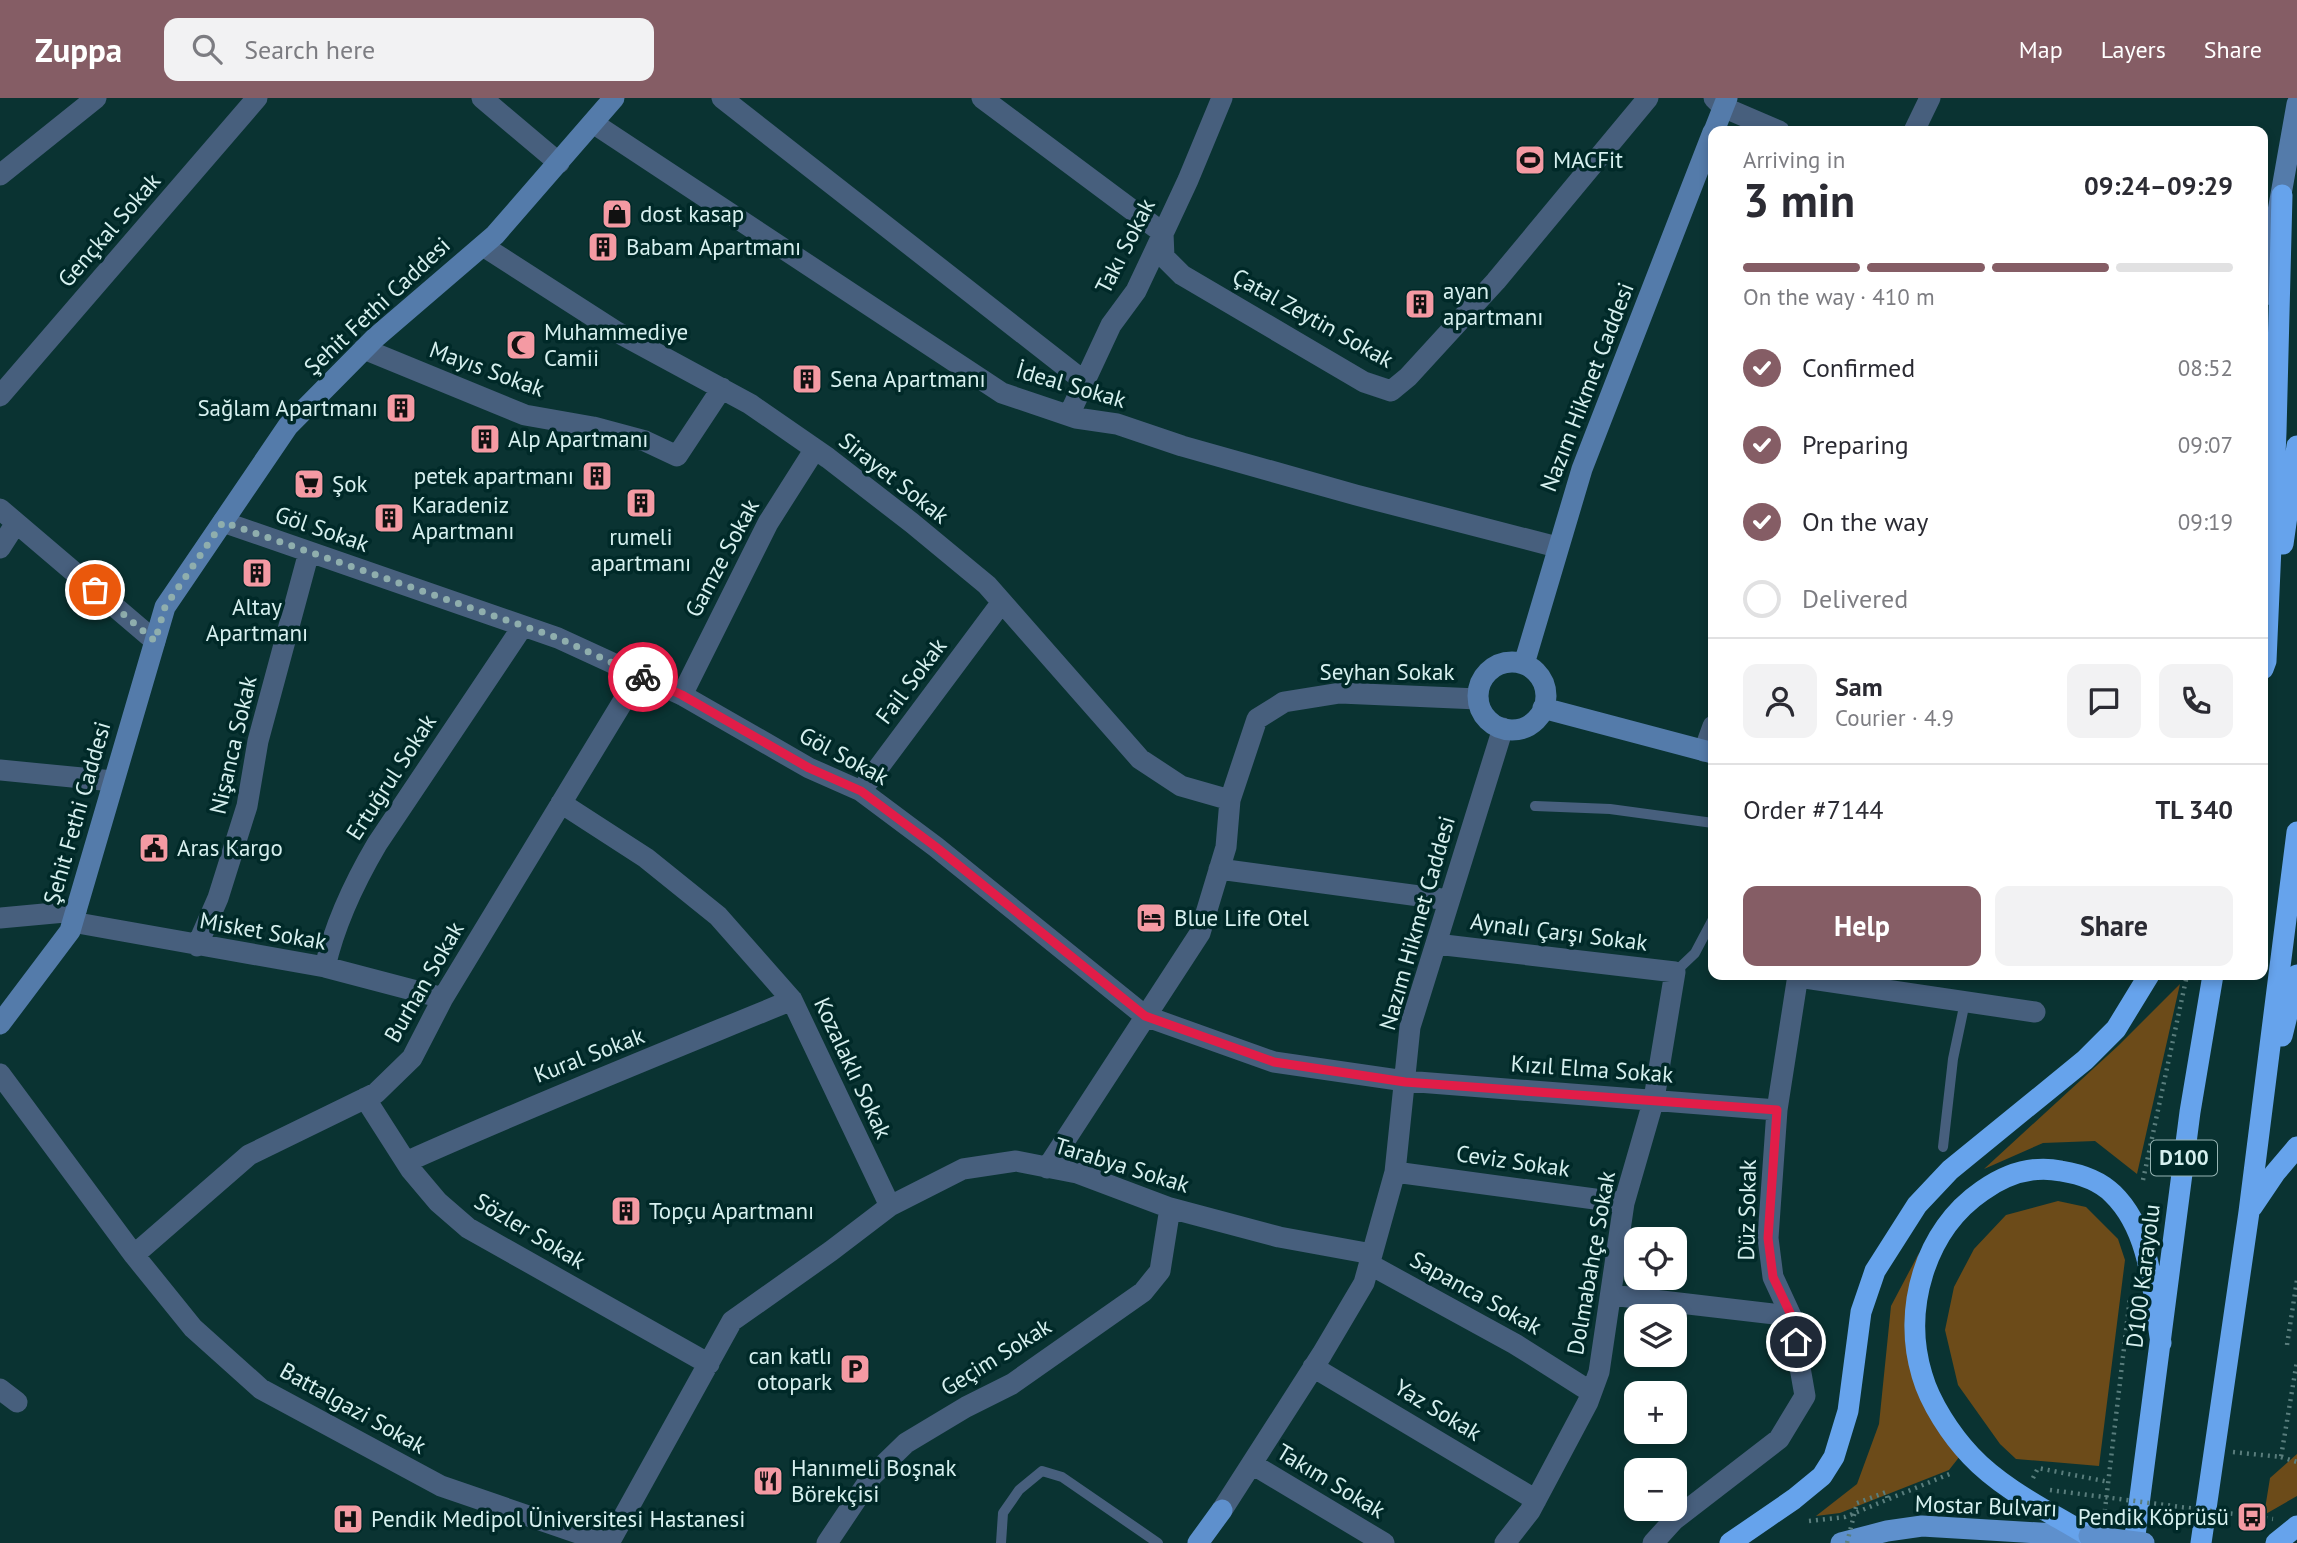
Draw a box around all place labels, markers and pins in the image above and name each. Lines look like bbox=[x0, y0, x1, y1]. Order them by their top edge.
sports icon: MACFit bbox=[1513, 143, 1547, 177]
place label: MACFit bbox=[1553, 145, 1623, 174]
shop icon: dost kasap bbox=[600, 197, 634, 231]
place label: dost kasap bbox=[640, 199, 744, 228]
building icon: Babam Apartmanı bbox=[586, 230, 620, 264]
place label: Babam Apartmanı bbox=[626, 232, 801, 261]
place label: ayan apartmanı bbox=[1443, 276, 1543, 331]
building icon: ayan apartmanı bbox=[1403, 287, 1437, 321]
place label: Muhammediye Camii bbox=[544, 317, 688, 372]
mosque icon: Muhammediye Camii bbox=[504, 328, 538, 362]
building icon: Sena Apartmanı bbox=[790, 362, 824, 396]
place label: Sena Apartmanı bbox=[830, 364, 986, 393]
building icon: Sağlam Apartmanı bbox=[384, 391, 418, 425]
place label: Sağlam Apartmanı bbox=[197, 393, 378, 422]
building icon: Alp Apartmanı bbox=[468, 422, 502, 456]
place label: Alp Apartmanı bbox=[508, 424, 648, 453]
building icon: petek apartmanı bbox=[580, 459, 614, 493]
place label: petek apartmanı bbox=[414, 461, 574, 490]
supermarket icon: Şok bbox=[292, 467, 326, 501]
place label: Şok bbox=[332, 469, 368, 498]
building icon: rumeli apartmanı bbox=[624, 486, 658, 520]
place label: Karadeniz Apartmanı bbox=[412, 490, 514, 545]
building icon: Karadeniz Apartmanı bbox=[372, 501, 406, 535]
place label: rumeli apartmanı bbox=[591, 522, 691, 577]
building icon: Altay Apartmanı bbox=[240, 556, 274, 590]
pin bbox=[65, 560, 125, 620]
place label: Altay Apartmanı bbox=[206, 592, 308, 647]
public building icon: Aras Kargo bbox=[137, 831, 171, 865]
place label: Aras Kargo bbox=[177, 833, 283, 862]
hotel icon: Blue Life Otel bbox=[1134, 901, 1168, 935]
place label: Blue Life Otel bbox=[1174, 903, 1309, 932]
building icon: Topçu Apartmanı bbox=[609, 1194, 643, 1228]
place label: Topçu Apartmanı bbox=[649, 1196, 814, 1225]
pin bbox=[1766, 1312, 1826, 1372]
place label: can katlı otopark bbox=[748, 1341, 832, 1396]
parking icon: can katlı otopark bbox=[838, 1352, 872, 1386]
place label: Hanımeli Boşnak Börekçisi bbox=[791, 1453, 956, 1508]
restaurant icon: Hanımeli Boşnak Börekçisi bbox=[751, 1464, 785, 1498]
bus stop icon: Pendik Köprüsü bbox=[2235, 1500, 2269, 1534]
hospital icon: Pendik Medipol Üniversitesi Hastanesi bbox=[331, 1502, 365, 1536]
place label: Pendik Köprüsü bbox=[2078, 1502, 2229, 1531]
place label: Pendik Medipol Üniversitesi Hastanesi bbox=[371, 1504, 745, 1533]

